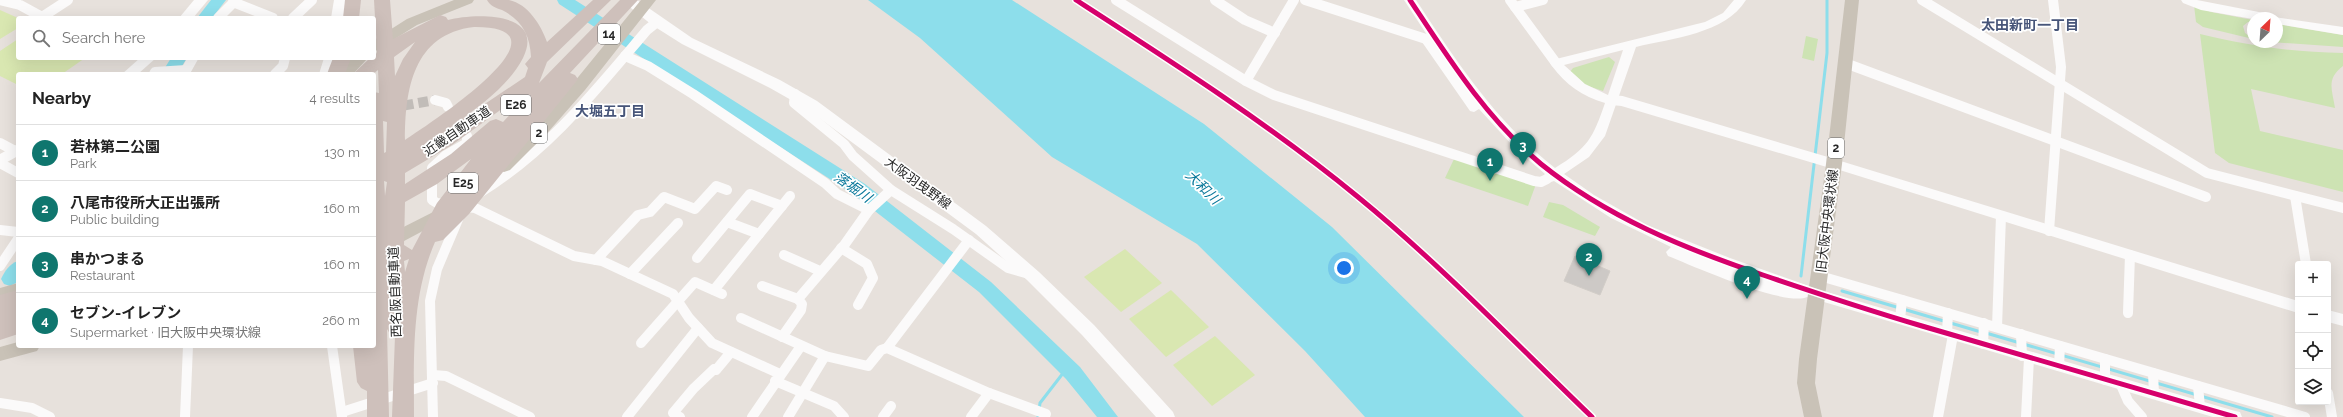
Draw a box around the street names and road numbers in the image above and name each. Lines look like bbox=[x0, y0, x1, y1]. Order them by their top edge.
road number: 14 bbox=[598, 24, 620, 44]
road number: E26 bbox=[501, 95, 531, 115]
street label: 近畿自動車道 bbox=[420, 103, 494, 159]
road number: 2 bbox=[531, 123, 547, 143]
road number: 2 bbox=[1828, 138, 1844, 158]
street label: 大阪羽曳野線 bbox=[882, 154, 954, 212]
street label: 旧大阪中央環状線 bbox=[1813, 168, 1841, 274]
road number: E25 bbox=[448, 173, 478, 193]
street label: 西名阪自動車道 bbox=[386, 246, 404, 338]

